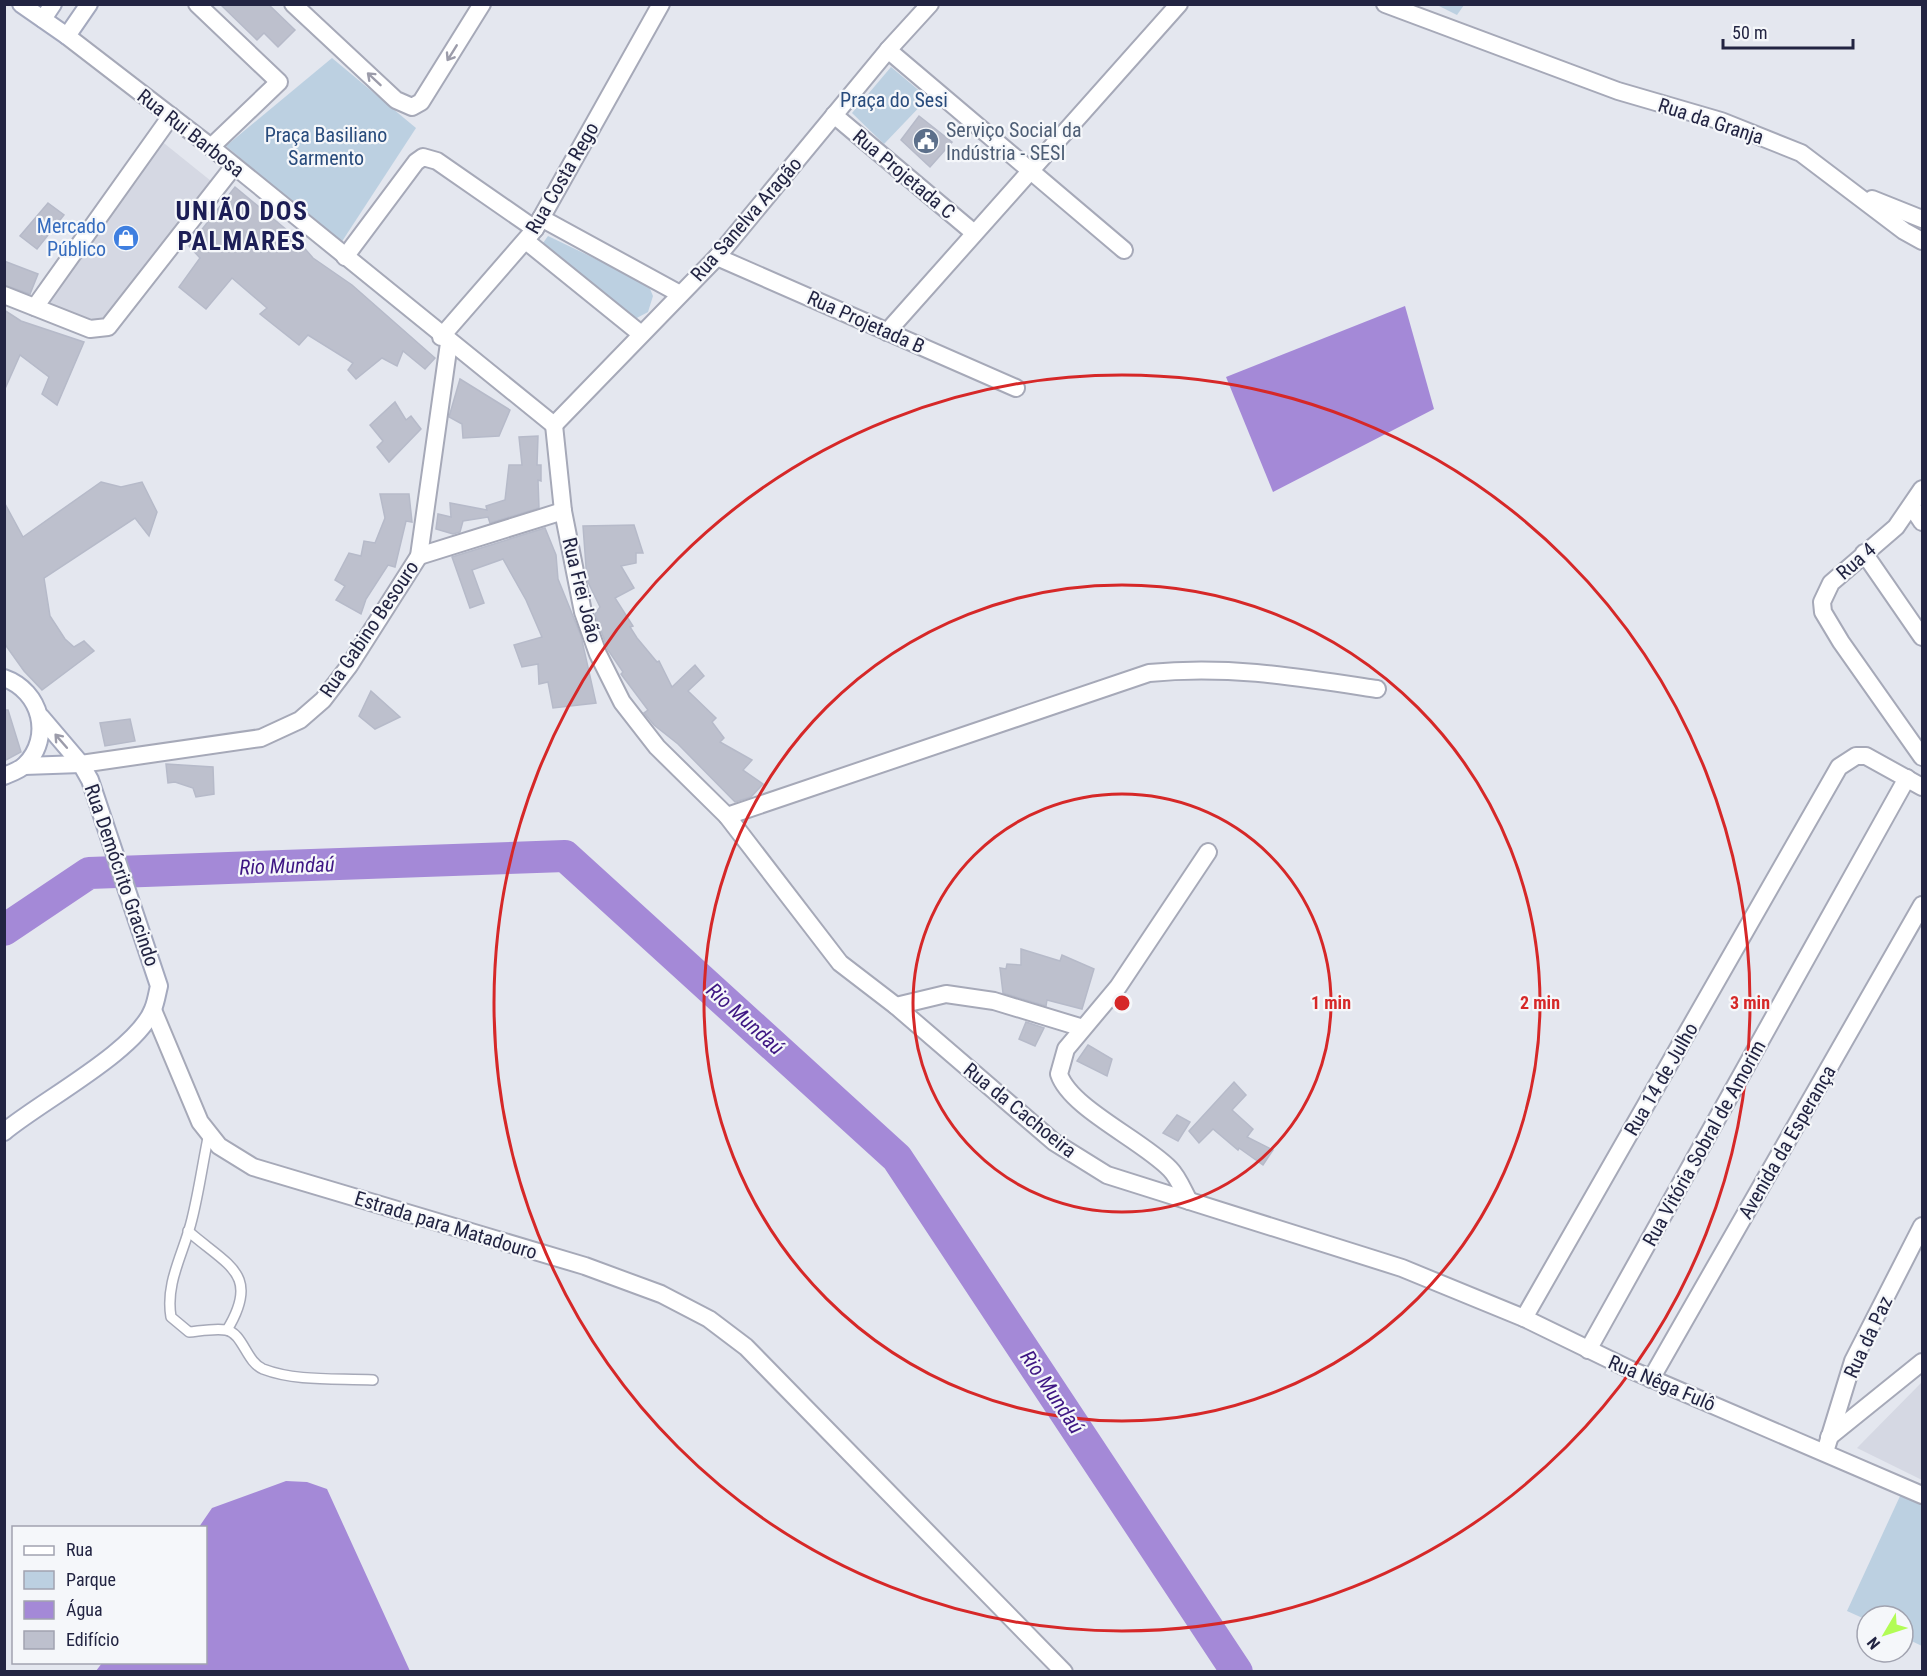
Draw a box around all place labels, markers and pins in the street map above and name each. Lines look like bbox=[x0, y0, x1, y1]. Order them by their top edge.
place label: Serviço Social da Indústria - SESI bbox=[946, 118, 1082, 165]
public building icon: Serviço Social da Indústria - SESI bbox=[911, 126, 941, 156]
place label: Mercado Público bbox=[37, 214, 106, 261]
shop icon: Mercado Público bbox=[111, 223, 141, 253]
centre of rings bbox=[1112, 993, 1132, 1013]

